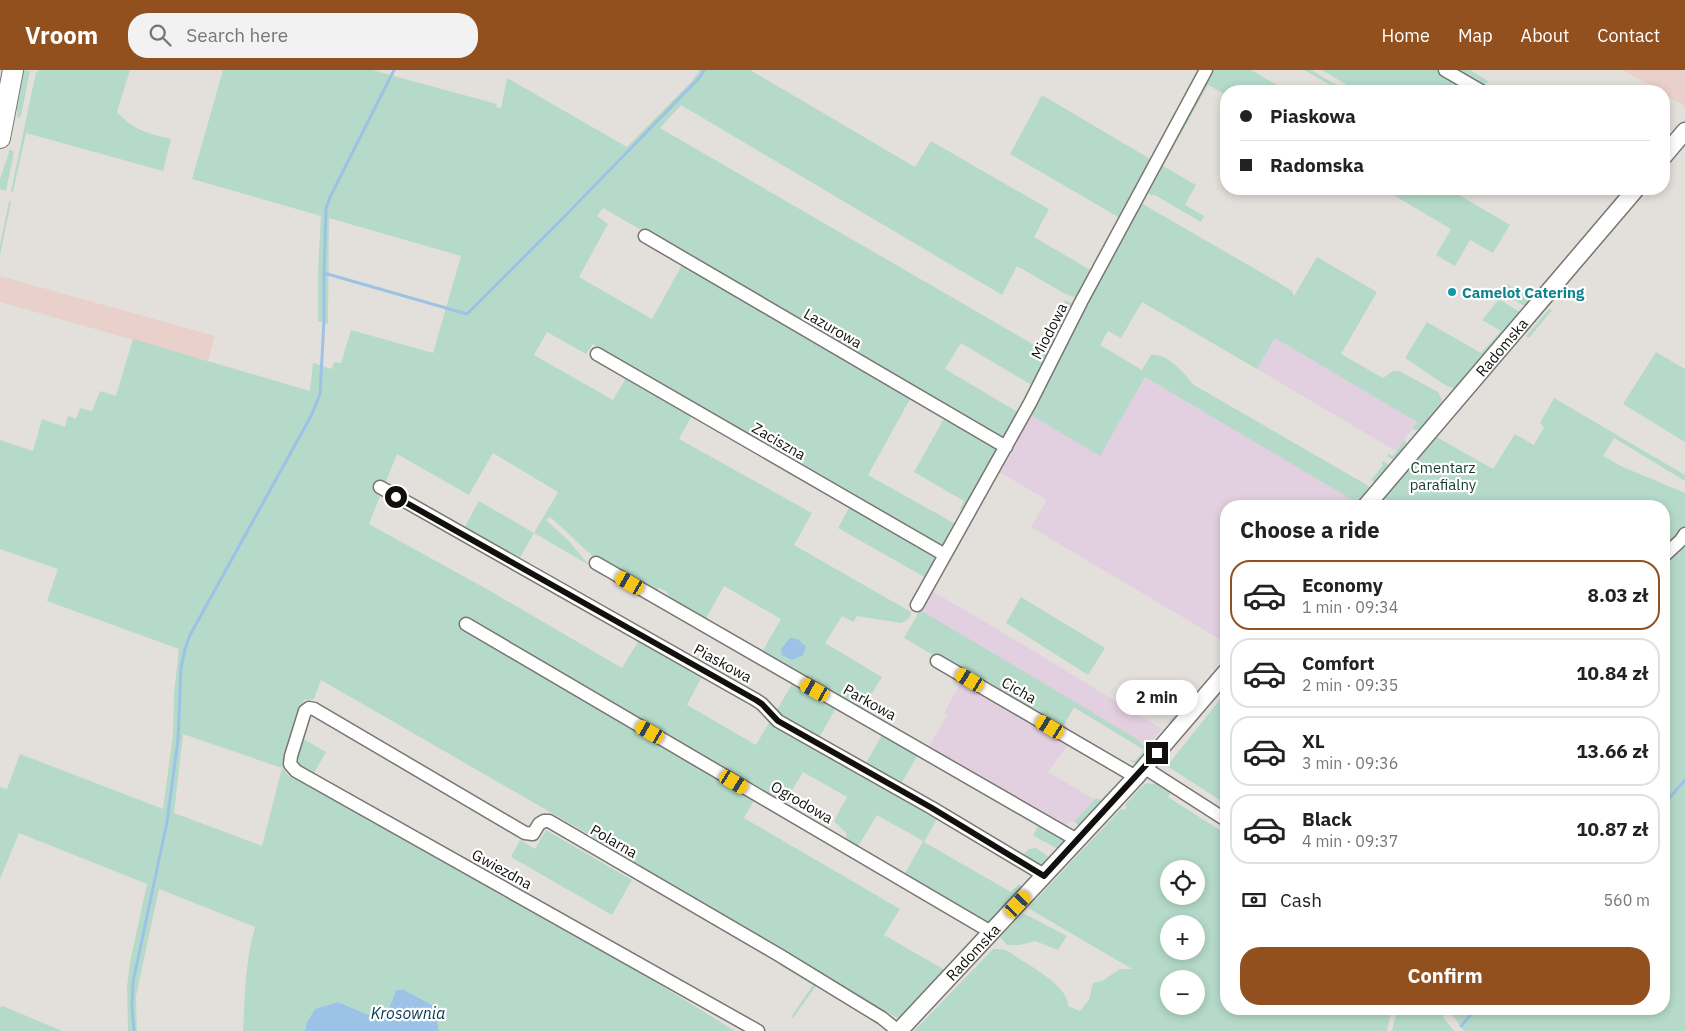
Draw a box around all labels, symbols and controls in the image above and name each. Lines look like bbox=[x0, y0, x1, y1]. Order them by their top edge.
search box bbox=[128, 13, 478, 58]
text: Vroom bbox=[25, 19, 98, 51]
icon: search bbox=[146, 21, 174, 49]
text: Search here bbox=[186, 23, 288, 47]
text: Home bbox=[1382, 24, 1430, 47]
text: Map bbox=[1458, 24, 1493, 47]
text: About bbox=[1521, 24, 1569, 47]
text: Contact bbox=[1597, 24, 1660, 47]
text: Piaskowa bbox=[1270, 104, 1356, 128]
text: Radomska bbox=[1270, 153, 1364, 177]
place label: Camelot Catering bbox=[1462, 283, 1585, 302]
marker: Camelot Catering bbox=[1446, 286, 1458, 298]
street label: Miodowa bbox=[1027, 300, 1071, 362]
street label: Lazurowa bbox=[800, 304, 866, 352]
street label: Radomska bbox=[1471, 314, 1532, 380]
street label: Zaciszna bbox=[749, 418, 809, 464]
park label: Cmentarz parafialny bbox=[1410, 458, 1477, 494]
route start bbox=[385, 486, 407, 508]
text: Choose a ride bbox=[1240, 515, 1380, 544]
car bbox=[613, 569, 646, 597]
icon: car bbox=[1242, 573, 1287, 618]
text: Economy bbox=[1302, 573, 1383, 597]
text: 8.03 zł bbox=[1588, 583, 1648, 607]
text: 1 min · 09:34 bbox=[1302, 597, 1398, 617]
street label: Piaskowa bbox=[691, 639, 755, 687]
icon: car bbox=[1242, 651, 1287, 696]
text: Comfort bbox=[1302, 651, 1375, 675]
text: 10.84 zł bbox=[1576, 661, 1648, 685]
car bbox=[953, 666, 986, 694]
street label: Cicha bbox=[998, 672, 1040, 708]
text: 2 min · 09:35 bbox=[1302, 675, 1398, 695]
car bbox=[798, 676, 831, 704]
street label: Parkowa bbox=[840, 680, 900, 724]
callout: 2 min bbox=[1116, 680, 1198, 716]
text: 2 min bbox=[1136, 687, 1178, 707]
car bbox=[1033, 713, 1066, 741]
car bbox=[633, 718, 666, 746]
icon: car bbox=[1242, 729, 1287, 774]
text: XL bbox=[1302, 729, 1325, 753]
text: 13.66 zł bbox=[1576, 739, 1648, 763]
route end bbox=[1146, 742, 1168, 764]
text: 3 min · 09:36 bbox=[1302, 753, 1398, 773]
car bbox=[717, 768, 750, 796]
street label: Ogrodowa bbox=[767, 777, 837, 827]
icon: car bbox=[1242, 807, 1287, 852]
text: Black bbox=[1302, 807, 1352, 831]
text: 10.87 zł bbox=[1576, 817, 1648, 841]
street label: Polarna bbox=[587, 820, 641, 862]
text: 4 min · 09:37 bbox=[1302, 831, 1398, 851]
street label: Gwiezdna bbox=[469, 845, 535, 893]
map controls bbox=[1160, 860, 1205, 1015]
button: locate bbox=[1160, 860, 1205, 905]
icon: cash bbox=[1240, 886, 1268, 914]
car bbox=[1002, 888, 1033, 920]
text: Cash bbox=[1280, 888, 1322, 912]
text: 560 m bbox=[1603, 890, 1650, 910]
button: + bbox=[1160, 915, 1205, 960]
street label: Radomska bbox=[942, 920, 1004, 984]
button: Confirm bbox=[1240, 947, 1650, 1005]
button: − bbox=[1160, 970, 1205, 1015]
water label: Krosownia bbox=[371, 1003, 445, 1023]

